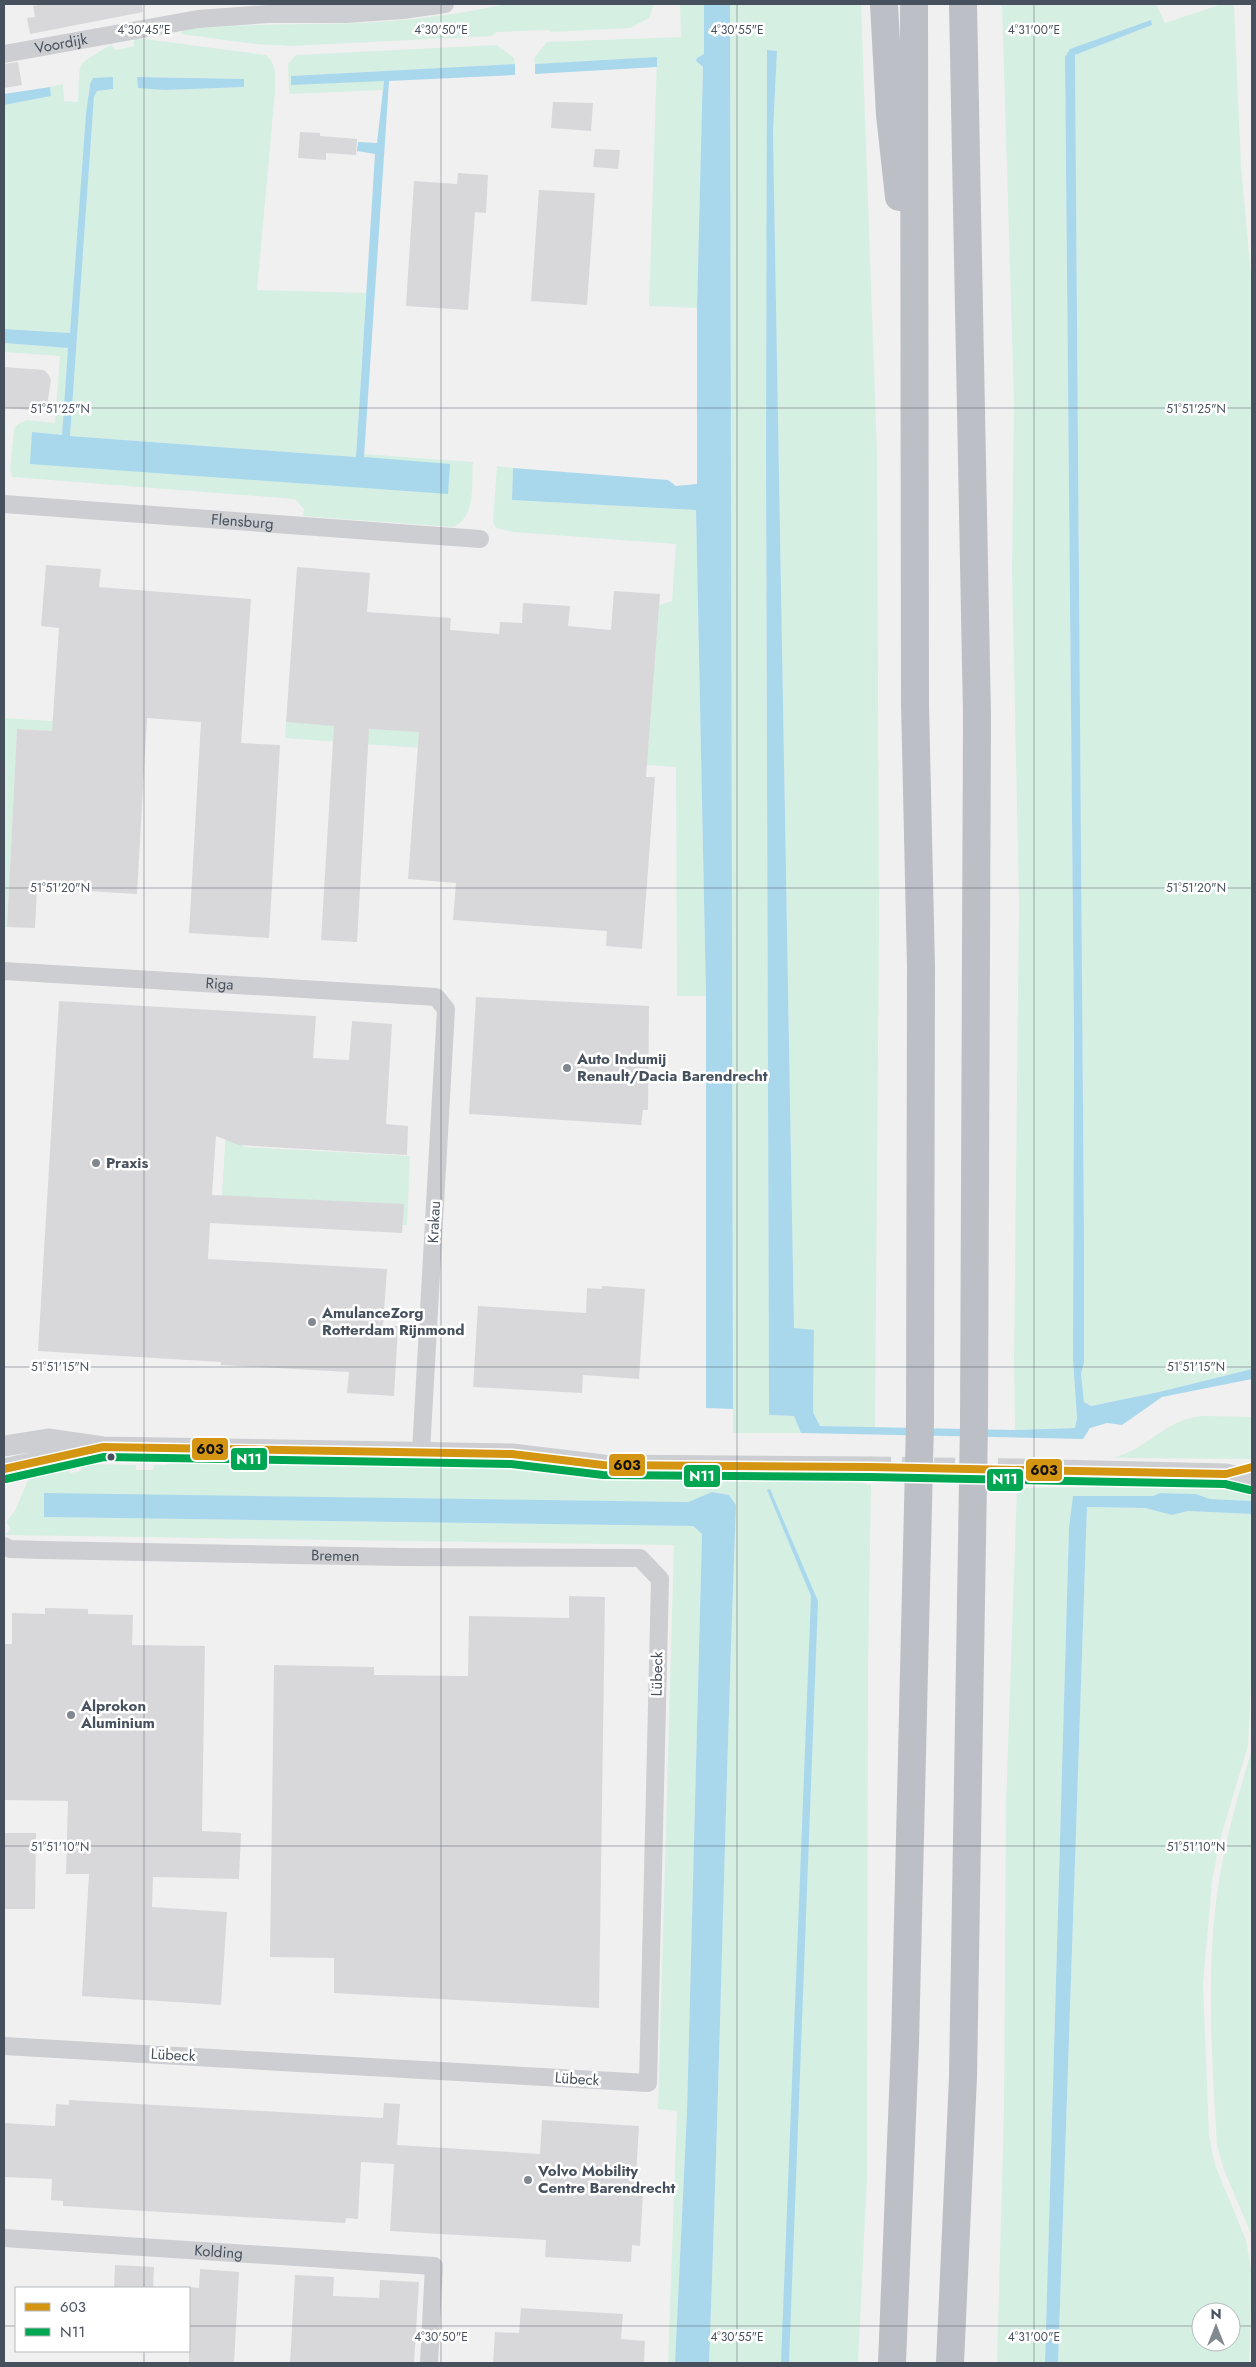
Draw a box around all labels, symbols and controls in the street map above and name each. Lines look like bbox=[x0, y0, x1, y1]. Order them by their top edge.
text: 4°30'45"E bbox=[117, 21, 171, 39]
text: 4°30'50"E bbox=[414, 21, 468, 39]
text: 4°30'55"E bbox=[710, 21, 764, 39]
text: 4°31'00"E bbox=[1008, 21, 1060, 39]
street label: Voordijk bbox=[33, 28, 90, 59]
text: 51°51'25"N bbox=[30, 400, 90, 418]
text: 51°51'25"N bbox=[1166, 400, 1226, 418]
street label: Flensburg bbox=[210, 508, 274, 535]
text: 51°51'20"N bbox=[30, 879, 90, 897]
text: 51°51'20"N bbox=[1166, 879, 1226, 897]
street label: Riga bbox=[205, 972, 234, 996]
place label: Auto Indumij Renault/Dacia Barendrecht bbox=[576, 1048, 768, 1087]
marker: Auto Indumij Renault/Dacia Barendrecht bbox=[561, 1062, 573, 1074]
place label: Praxis bbox=[106, 1152, 148, 1174]
marker: Praxis bbox=[90, 1157, 102, 1169]
street label: Krakau bbox=[422, 1200, 446, 1244]
place label: AmulanceZorg Rotterdam Rijnmond bbox=[321, 1302, 465, 1341]
marker: AmulanceZorg Rotterdam Rijnmond bbox=[306, 1316, 318, 1328]
text: 51°51'15"N bbox=[31, 1358, 89, 1376]
text: 51°51'15"N bbox=[1167, 1358, 1225, 1376]
line badge: 603 bbox=[191, 1437, 229, 1461]
text: 603 bbox=[196, 1439, 224, 1459]
line badge: N11 bbox=[230, 1447, 268, 1471]
text: N11 bbox=[236, 1449, 262, 1469]
unlabelled marker bbox=[106, 1452, 116, 1462]
line badge: 603 bbox=[608, 1453, 646, 1477]
text: 603 bbox=[613, 1455, 641, 1475]
line badge: 603 bbox=[1025, 1458, 1063, 1482]
text: 603 bbox=[1030, 1460, 1058, 1480]
line badge: N11 bbox=[683, 1464, 721, 1488]
text: N11 bbox=[689, 1466, 715, 1486]
line badge: N11 bbox=[986, 1468, 1024, 1492]
text: N11 bbox=[992, 1469, 1018, 1489]
street label: Bremen bbox=[311, 1544, 360, 1567]
street label: Lübeck bbox=[646, 1651, 668, 1697]
place label: Alprokon Aluminium bbox=[80, 1695, 155, 1734]
marker: Alprokon Aluminium bbox=[65, 1709, 77, 1721]
text: 51°51'10"N bbox=[31, 1838, 89, 1856]
text: 51°51'10"N bbox=[1167, 1838, 1225, 1856]
street label: Lübeck bbox=[150, 2043, 196, 2067]
street label: Lübeck bbox=[554, 2066, 600, 2092]
place label: Volvo Mobility Centre Barendrecht bbox=[537, 2160, 675, 2199]
marker: Volvo Mobility Centre Barendrecht bbox=[522, 2174, 534, 2186]
street label: Kolding bbox=[194, 2239, 244, 2265]
legend bbox=[15, 2287, 190, 2352]
text: 603 bbox=[60, 2296, 86, 2318]
north arrow bbox=[1191, 2302, 1241, 2352]
text: N bbox=[1210, 2304, 1222, 2324]
text: N11 bbox=[60, 2321, 85, 2343]
text: 4°30'50"E bbox=[414, 2328, 468, 2346]
text: 4°30'55"E bbox=[710, 2328, 764, 2346]
text: 4°31'00"E bbox=[1008, 2328, 1060, 2346]

